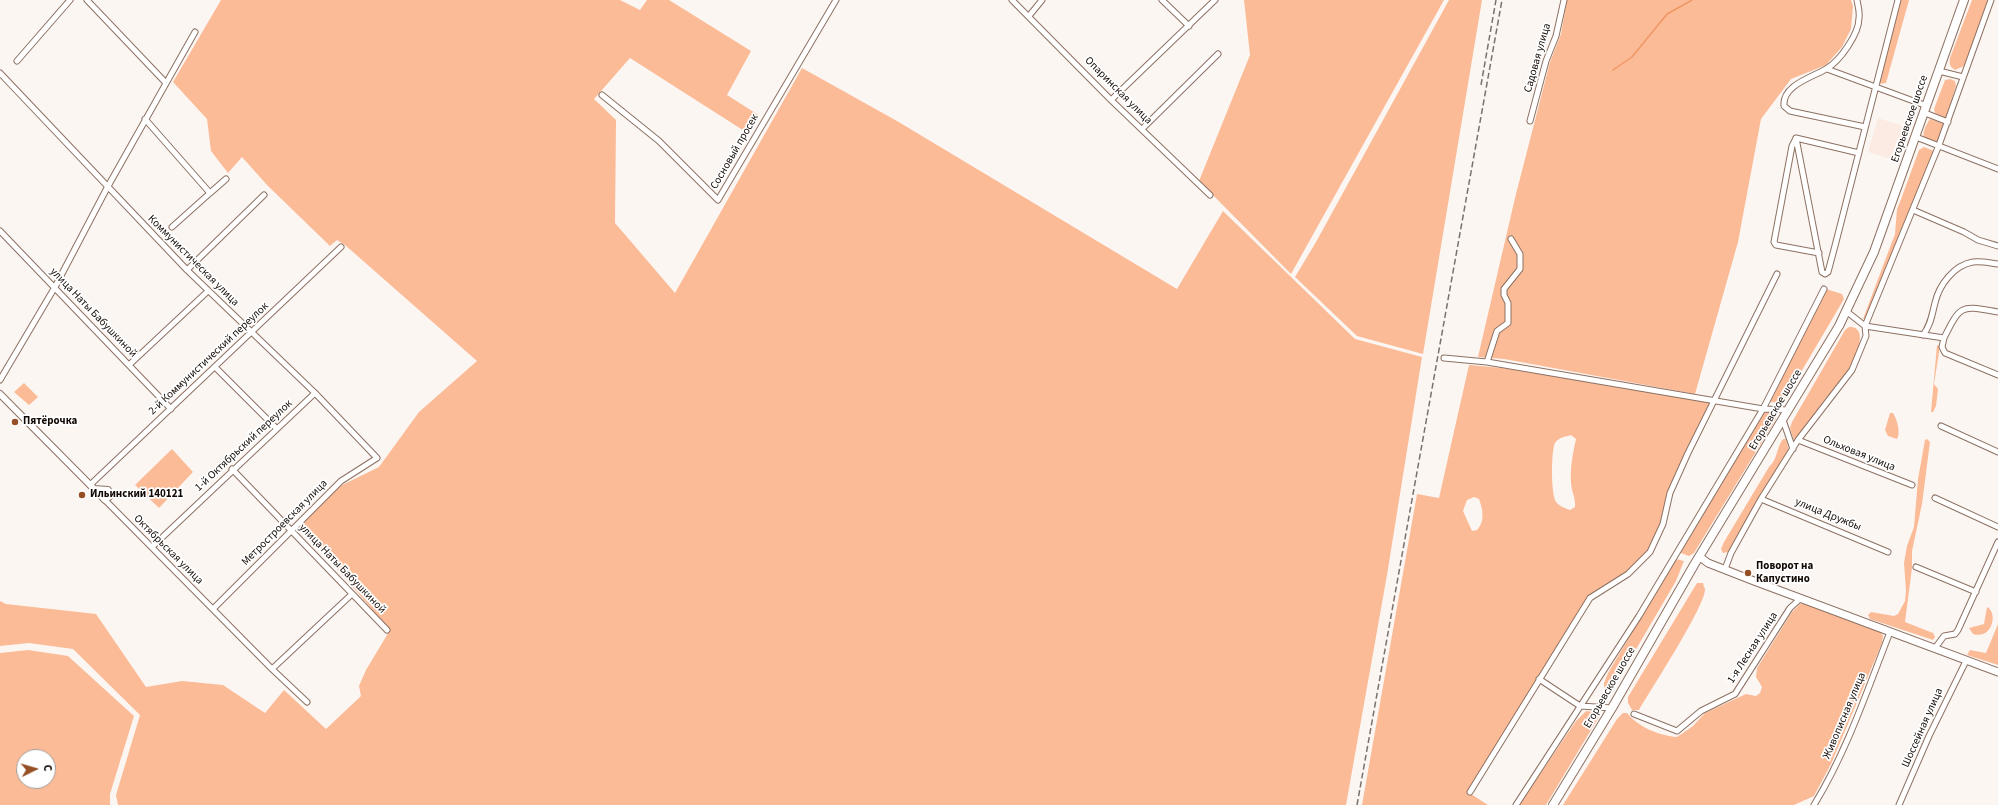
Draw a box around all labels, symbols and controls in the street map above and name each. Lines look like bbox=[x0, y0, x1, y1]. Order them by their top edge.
street label: Садовая улица bbox=[1522, 22, 1554, 94]
street label: Опаринская улица bbox=[1082, 55, 1154, 127]
street label: Егорьевское шоссе bbox=[1889, 74, 1931, 164]
street label: Сосновый просек bbox=[708, 112, 762, 192]
street label: Коммунистическая улица bbox=[145, 213, 241, 309]
street label: улица Наты Бабушкиной bbox=[47, 265, 139, 361]
street label: 2-й Коммунистический переулок bbox=[146, 300, 272, 418]
street label: Егорьевское шоссе bbox=[1747, 367, 1805, 453]
street label: 1-й Октябрьский переулок bbox=[193, 397, 295, 495]
place label: Пятёрочка bbox=[23, 415, 77, 429]
marker: Пятёрочка bbox=[10, 417, 20, 427]
street label: Ольховая улица bbox=[1821, 433, 1897, 475]
street label: Метростроевская улица bbox=[239, 477, 331, 569]
place label: Ильинский 140121 bbox=[90, 488, 183, 502]
marker: Ильинский 140121 bbox=[77, 490, 87, 500]
street label: улица Дружбы bbox=[1793, 496, 1863, 534]
street label: Октябрьская улица bbox=[130, 512, 206, 588]
street label: улица Наты Бабушкиной bbox=[296, 521, 388, 617]
place label: Поворот на Капустино bbox=[1756, 560, 1813, 586]
marker: Поворот на Капустино bbox=[1743, 568, 1753, 578]
street label: 1-я Лесная улица bbox=[1725, 610, 1781, 686]
street label: Егорьевское шоссе bbox=[1581, 645, 1639, 731]
street label: Живописная улица bbox=[1821, 671, 1869, 761]
street label: Шоссейная улица bbox=[1900, 686, 1946, 770]
north arrow bbox=[16, 749, 56, 789]
text: С bbox=[40, 764, 55, 772]

